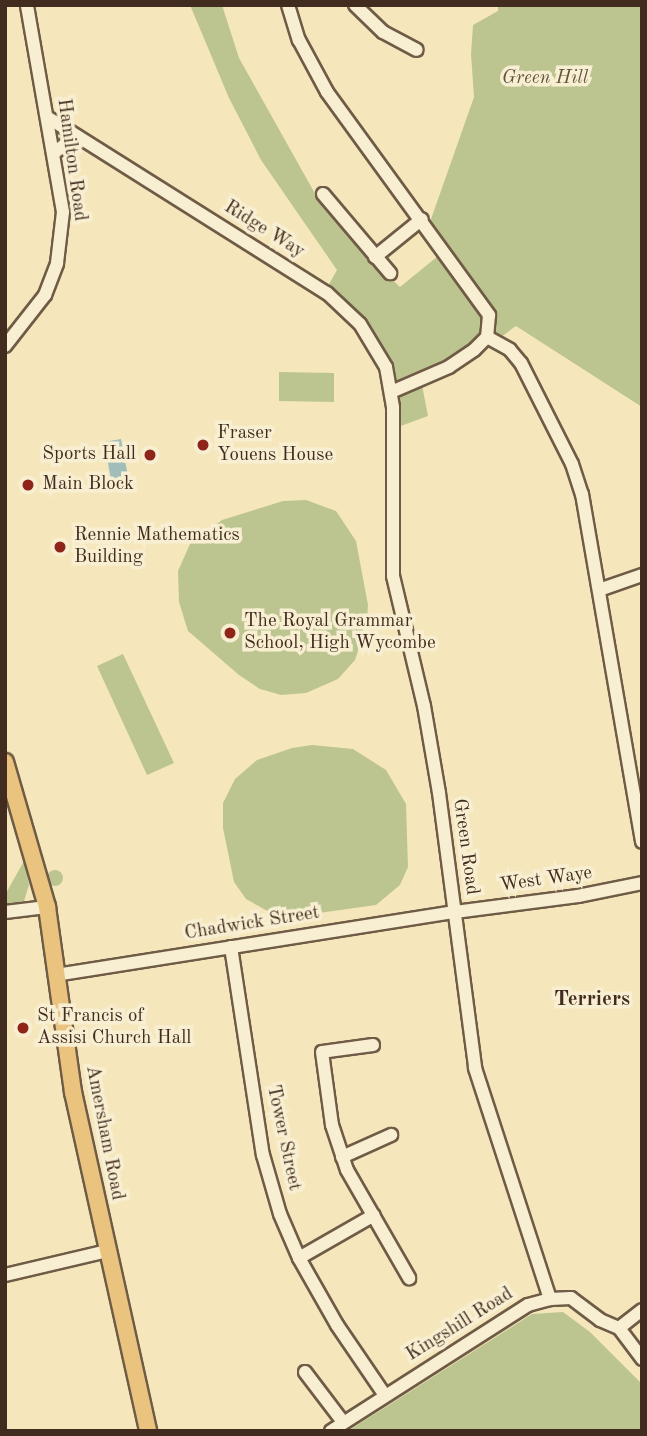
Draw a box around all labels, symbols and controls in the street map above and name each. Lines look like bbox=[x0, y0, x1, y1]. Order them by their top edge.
park label: Green Hill bbox=[502, 68, 588, 90]
street label: Hamilton Road bbox=[51, 97, 91, 223]
street label: Ridge Way bbox=[219, 196, 309, 264]
place label: Fraser Youens House bbox=[217, 423, 333, 467]
marker: Fraser Youens House bbox=[195, 437, 211, 453]
place label: Sports Hall bbox=[42, 444, 136, 466]
marker: Sports Hall bbox=[142, 447, 158, 463]
place label: Main Block bbox=[42, 474, 134, 496]
marker: Main Block bbox=[20, 477, 36, 493]
place label: Rennie Mathematics Building bbox=[74, 525, 240, 569]
marker: Rennie Mathematics Building bbox=[52, 539, 68, 555]
place label: The Royal Grammar School, High Wycombe bbox=[244, 611, 436, 655]
marker: The Royal Grammar School, High Wycombe bbox=[222, 625, 238, 641]
street label: Green Road bbox=[447, 797, 483, 897]
street label: West Waye bbox=[498, 862, 594, 898]
street label: Chadwick Street bbox=[183, 902, 321, 946]
district label: Terriers bbox=[554, 987, 630, 1013]
place label: St Francis of Assisi Church Hall bbox=[37, 1006, 191, 1050]
marker: St Francis of Assisi Church Hall bbox=[15, 1020, 31, 1036]
street label: Amersham Road bbox=[80, 1064, 128, 1202]
street label: Tower Street bbox=[261, 1083, 305, 1193]
street label: Kingshill Road bbox=[402, 1283, 518, 1367]

